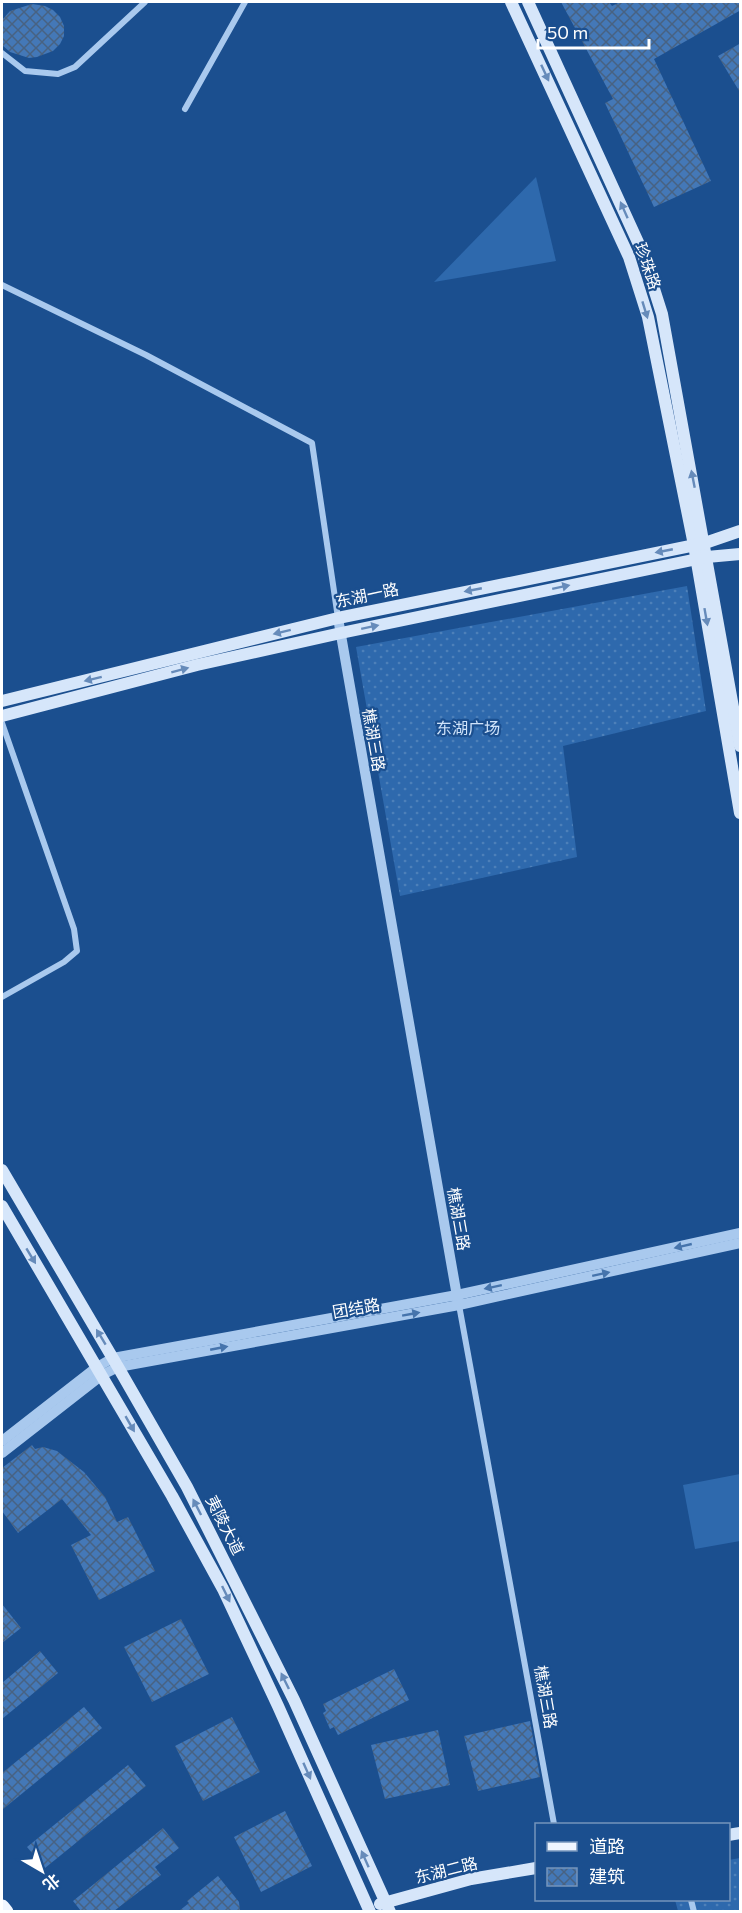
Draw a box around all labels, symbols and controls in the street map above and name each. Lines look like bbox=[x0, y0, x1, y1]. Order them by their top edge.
scale bar bbox=[538, 12, 649, 50]
text: 50 m bbox=[547, 21, 588, 43]
one-way arrow bbox=[540, 65, 549, 82]
one-way arrow bbox=[619, 201, 628, 218]
street label: 珍珠路 bbox=[632, 240, 665, 292]
one-way arrow bbox=[641, 302, 650, 320]
one-way arrow bbox=[688, 469, 697, 488]
one-way arrow bbox=[654, 547, 673, 557]
street label: 东湖一路 bbox=[334, 579, 400, 610]
one-way arrow bbox=[552, 582, 570, 592]
one-way arrow bbox=[463, 586, 482, 595]
one-way arrow bbox=[702, 608, 711, 627]
one-way arrow bbox=[361, 621, 379, 631]
one-way arrow bbox=[273, 627, 291, 637]
one-way arrow bbox=[171, 665, 189, 674]
one-way arrow bbox=[84, 674, 102, 684]
street label: 樵湖三路 bbox=[360, 707, 389, 773]
park label: 东湖广场 bbox=[436, 718, 500, 737]
street label: 樵湖三路 bbox=[445, 1186, 474, 1252]
one-way arrow bbox=[674, 1242, 693, 1251]
one-way arrow bbox=[26, 1248, 37, 1264]
one-way arrow bbox=[592, 1269, 611, 1278]
one-way arrow bbox=[484, 1283, 502, 1293]
street label: 团结路 bbox=[331, 1294, 381, 1321]
one-way arrow bbox=[401, 1309, 420, 1318]
one-way arrow bbox=[96, 1328, 106, 1345]
one-way arrow bbox=[209, 1343, 228, 1352]
one-way arrow bbox=[125, 1416, 135, 1433]
street label: 夷陵大道 bbox=[202, 1492, 248, 1558]
one-way arrow bbox=[193, 1498, 202, 1515]
one-way arrow bbox=[220, 1585, 230, 1603]
street label: 樵湖三路 bbox=[532, 1664, 561, 1730]
one-way arrow bbox=[280, 1672, 290, 1690]
one-way arrow bbox=[303, 1762, 313, 1780]
legend bbox=[535, 1823, 730, 1901]
text: 道路 bbox=[589, 1835, 625, 1857]
north arrow bbox=[12, 1841, 72, 1901]
one-way arrow bbox=[361, 1850, 370, 1867]
street label: 东湖二路 bbox=[413, 1853, 479, 1886]
text: 建筑 bbox=[589, 1865, 625, 1887]
text: 北 bbox=[40, 1871, 64, 1895]

